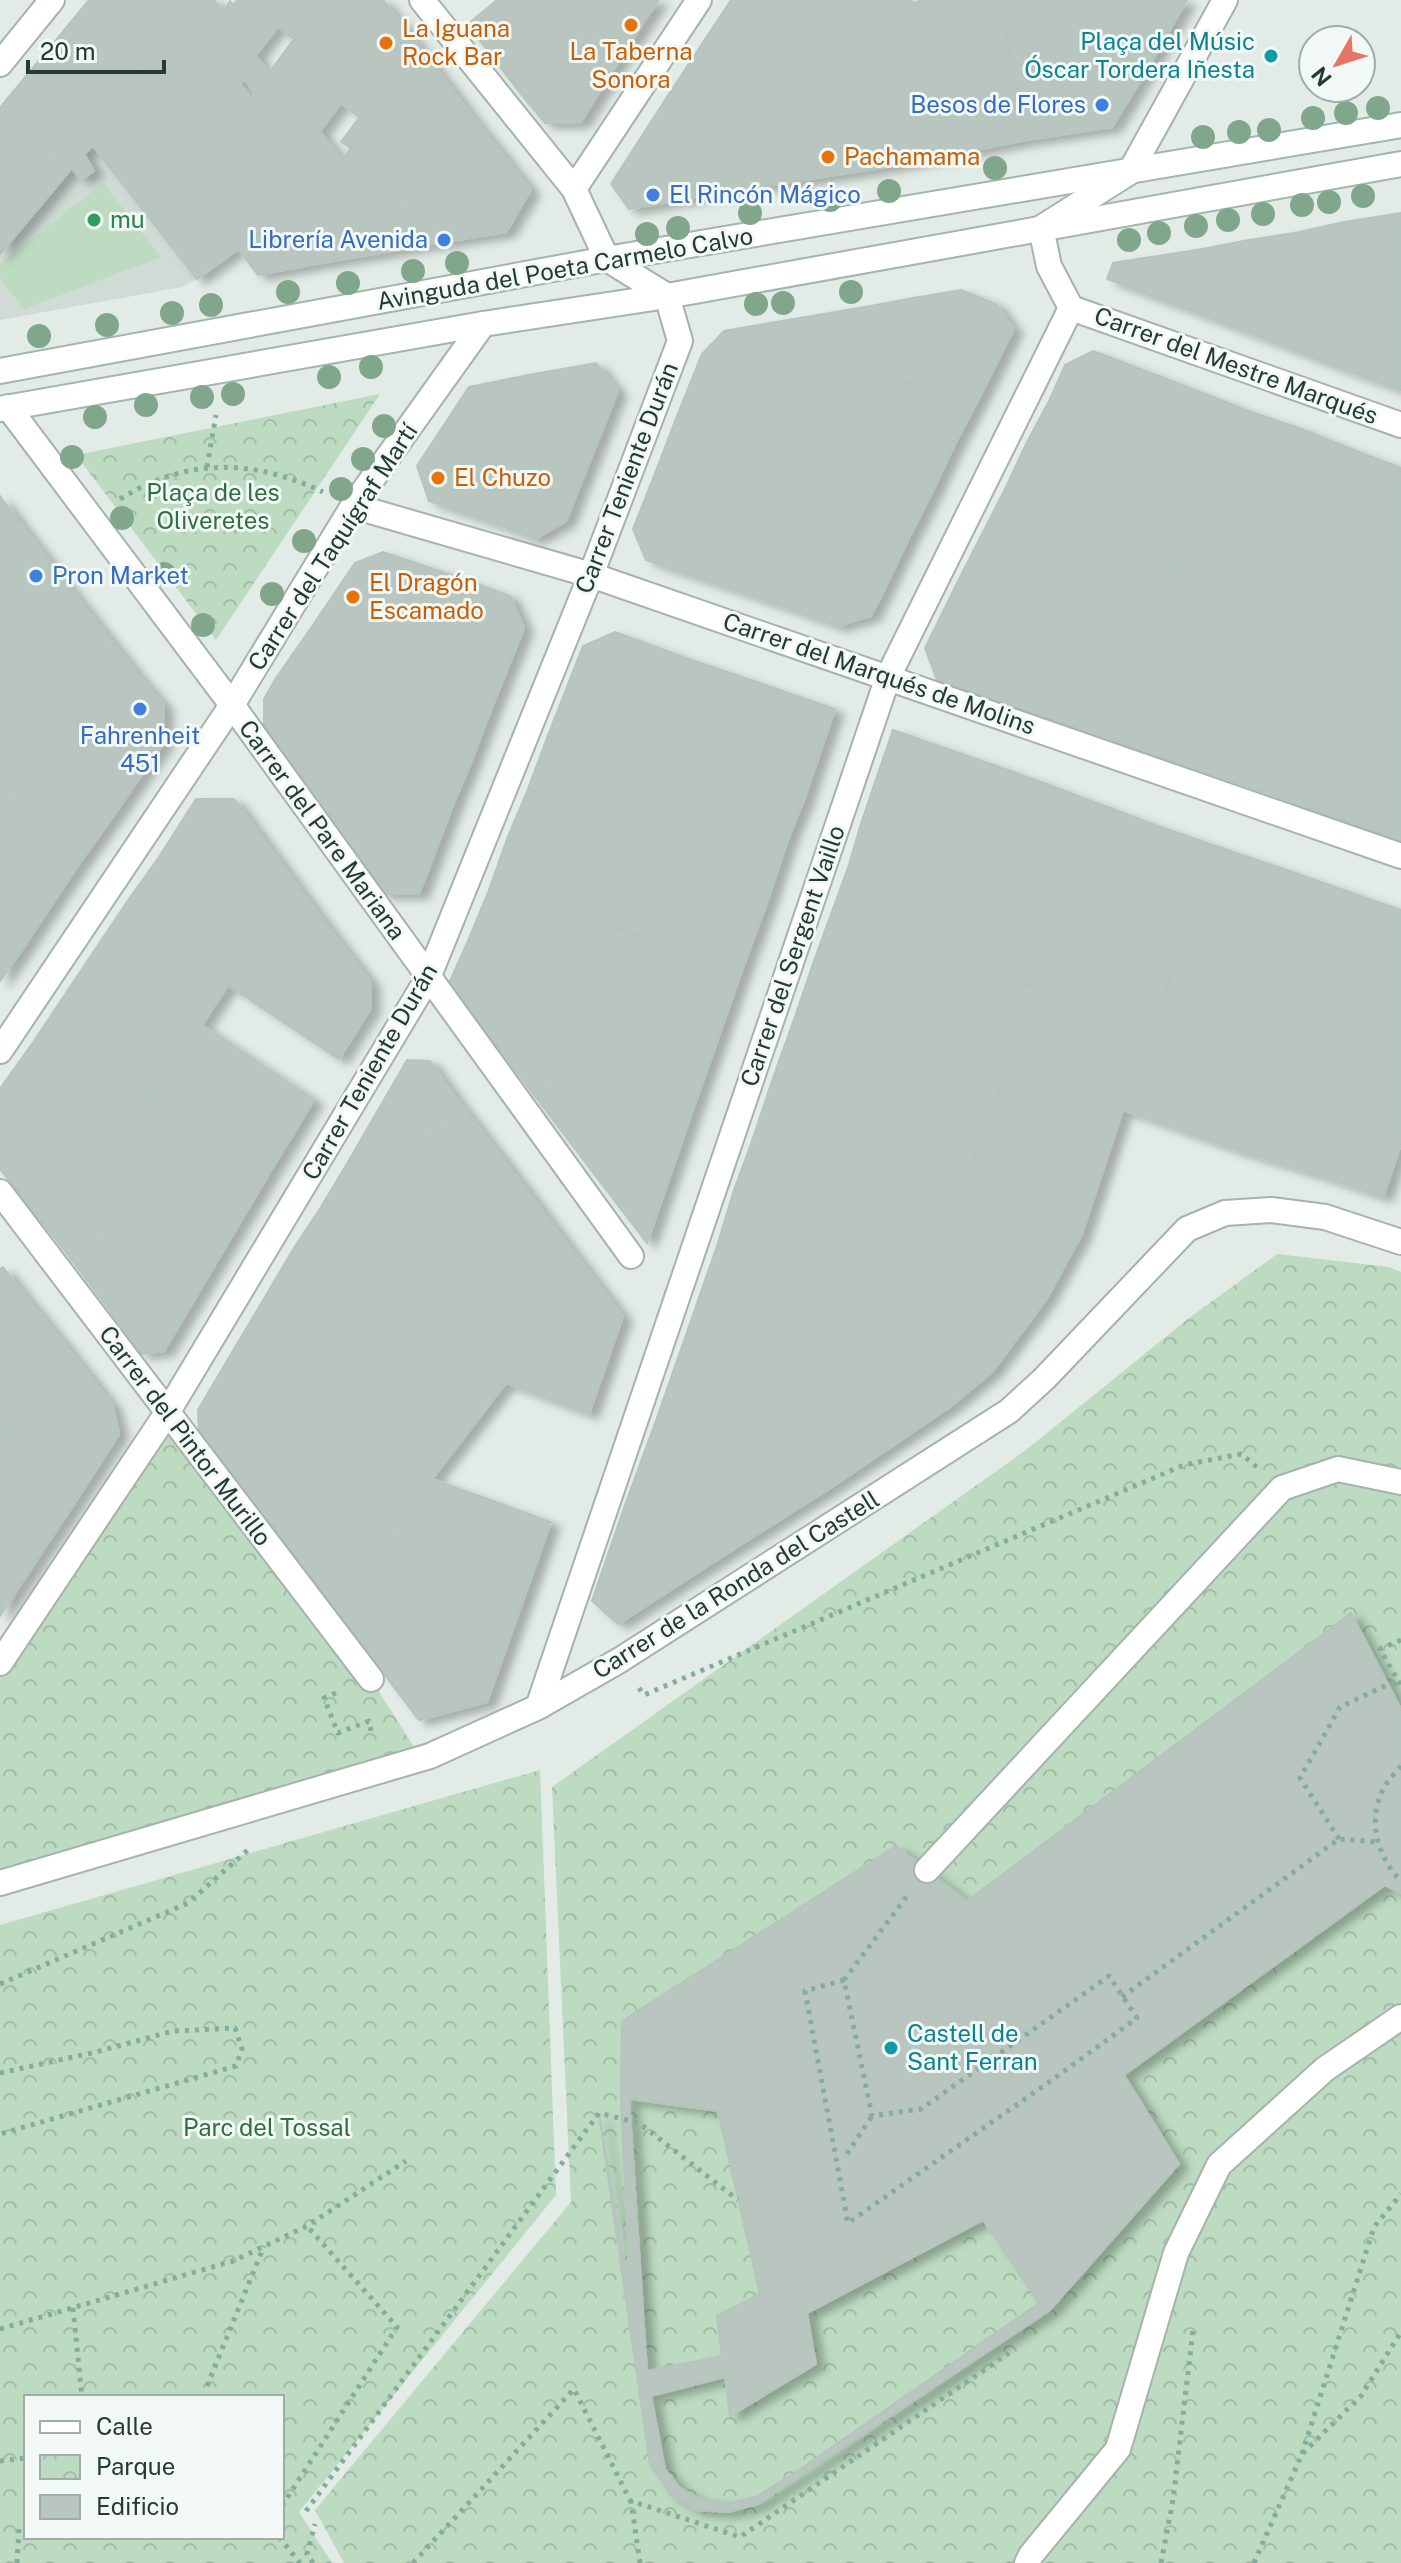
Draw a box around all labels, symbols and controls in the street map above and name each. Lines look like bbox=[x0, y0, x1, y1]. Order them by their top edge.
place label: La Iguana Rock Bar bbox=[402, 14, 510, 70]
marker: La Taberna Sonora bbox=[622, 16, 640, 34]
scale bar bbox=[28, 24, 164, 74]
north arrow bbox=[1297, 24, 1377, 104]
place label: Plaça del Músic Óscar Tordera Iñesta bbox=[1024, 27, 1255, 83]
marker: La Iguana Rock Bar bbox=[377, 34, 395, 52]
text: 20 m bbox=[40, 37, 96, 65]
place label: La Taberna Sonora bbox=[569, 37, 693, 93]
marker: Plaça del Músic Óscar Tordera Iñesta bbox=[1262, 47, 1280, 65]
text: N bbox=[1306, 62, 1337, 91]
place label: Besos de Flores bbox=[910, 90, 1086, 118]
marker: Besos de Flores bbox=[1093, 96, 1111, 114]
place label: Pachamama bbox=[844, 142, 980, 170]
marker: Pachamama bbox=[819, 148, 837, 166]
place label: El Rincón Mágico bbox=[669, 180, 861, 208]
marker: El Rincón Mágico bbox=[644, 186, 662, 204]
place label: mu bbox=[110, 205, 145, 233]
marker: mu bbox=[85, 211, 103, 229]
street label: Avinguda del Poeta Carmelo Calvo bbox=[375, 221, 755, 315]
place label: Librería Avenida bbox=[248, 225, 428, 253]
marker: Librería Avenida bbox=[435, 231, 453, 249]
street label: Carrer del Mestre Marqués bbox=[1091, 301, 1382, 429]
street label: Carrer Teniente Durán bbox=[569, 358, 683, 597]
street label: Carrer del Taquígraf Martí bbox=[242, 417, 423, 675]
place label: El Chuzo bbox=[454, 463, 551, 491]
marker: El Chuzo bbox=[429, 469, 447, 487]
park label: Plaça de les Oliveretes bbox=[146, 478, 280, 534]
place label: Pron Market bbox=[52, 561, 189, 589]
marker: Pron Market bbox=[27, 567, 45, 585]
place label: El Dragón Escamado bbox=[369, 568, 484, 624]
marker: El Dragón Escamado bbox=[344, 588, 362, 606]
street label: Carrer del Marqués de Molins bbox=[720, 606, 1039, 740]
marker: Fahrenheit 451 bbox=[131, 700, 149, 718]
street label: Carrer del Pare Mariana bbox=[234, 714, 412, 945]
place label: Fahrenheit 451 bbox=[80, 721, 200, 777]
street label: Carrer del Sergent Vaillo bbox=[734, 822, 850, 1090]
street label: Carrer Teniente Durán bbox=[296, 958, 443, 1185]
street label: Carrer del Pintor Murillo bbox=[94, 1320, 278, 1551]
street label: Carrer de la Ronda del Castell bbox=[587, 1484, 884, 1684]
place label: Castell de Sant Ferran bbox=[907, 2019, 1038, 2075]
marker: Castell de Sant Ferran bbox=[882, 2039, 900, 2057]
park label: Parc del Tossal bbox=[183, 2113, 351, 2141]
legend bbox=[24, 2395, 284, 2539]
text: Calle bbox=[96, 2412, 153, 2440]
text: Parque bbox=[96, 2452, 175, 2480]
text: Edificio bbox=[96, 2492, 179, 2520]

